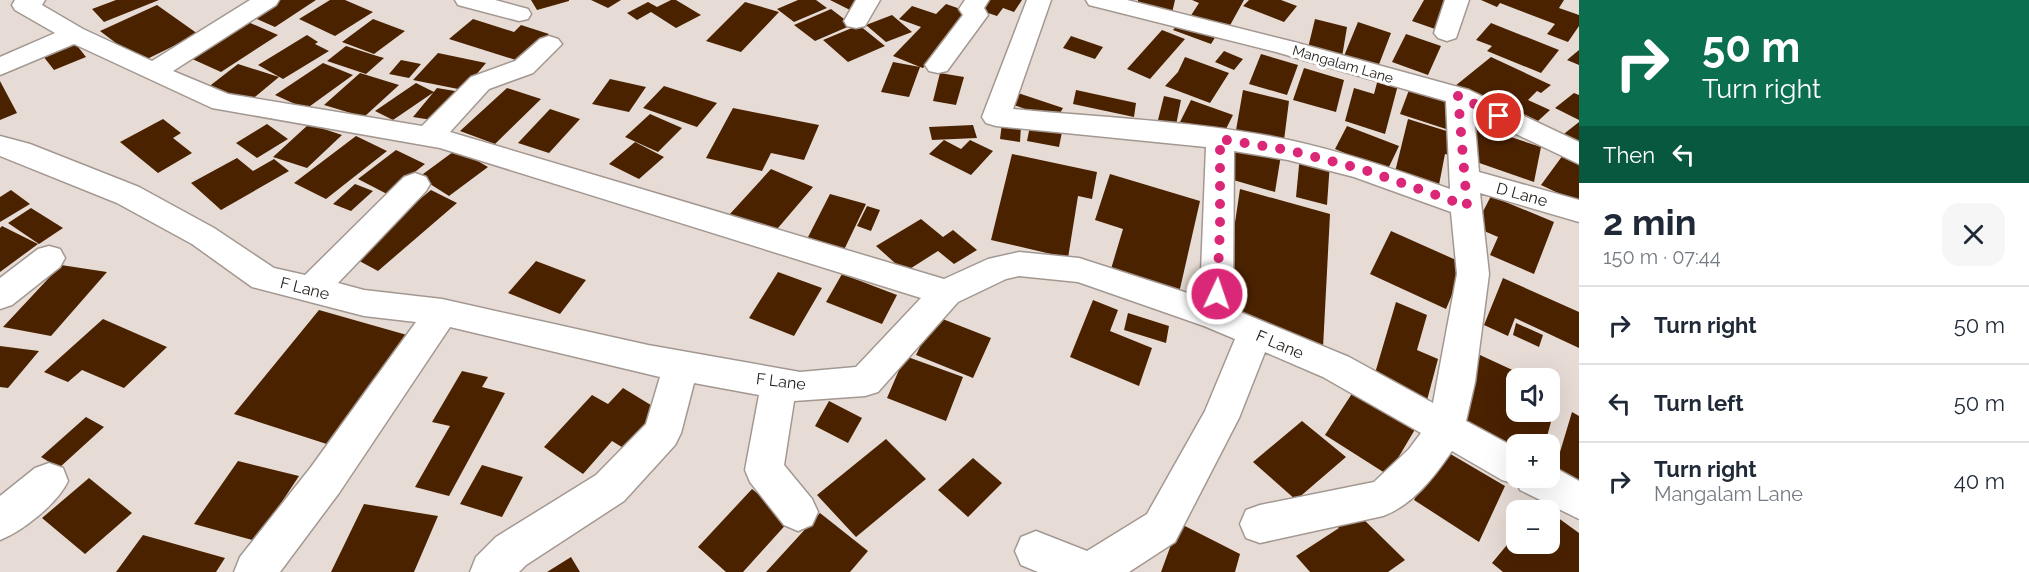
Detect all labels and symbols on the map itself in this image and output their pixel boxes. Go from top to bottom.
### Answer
street label: Mangalam Lane [1291,42,1395,86]
pin [1473,90,1524,141]
street label: D Lane [1494,179,1550,210]
position arrow [1185,262,1249,326]
street label: F Lane [278,273,331,304]
street label: F Lane [1253,326,1306,363]
street label: F Lane [755,369,807,394]

